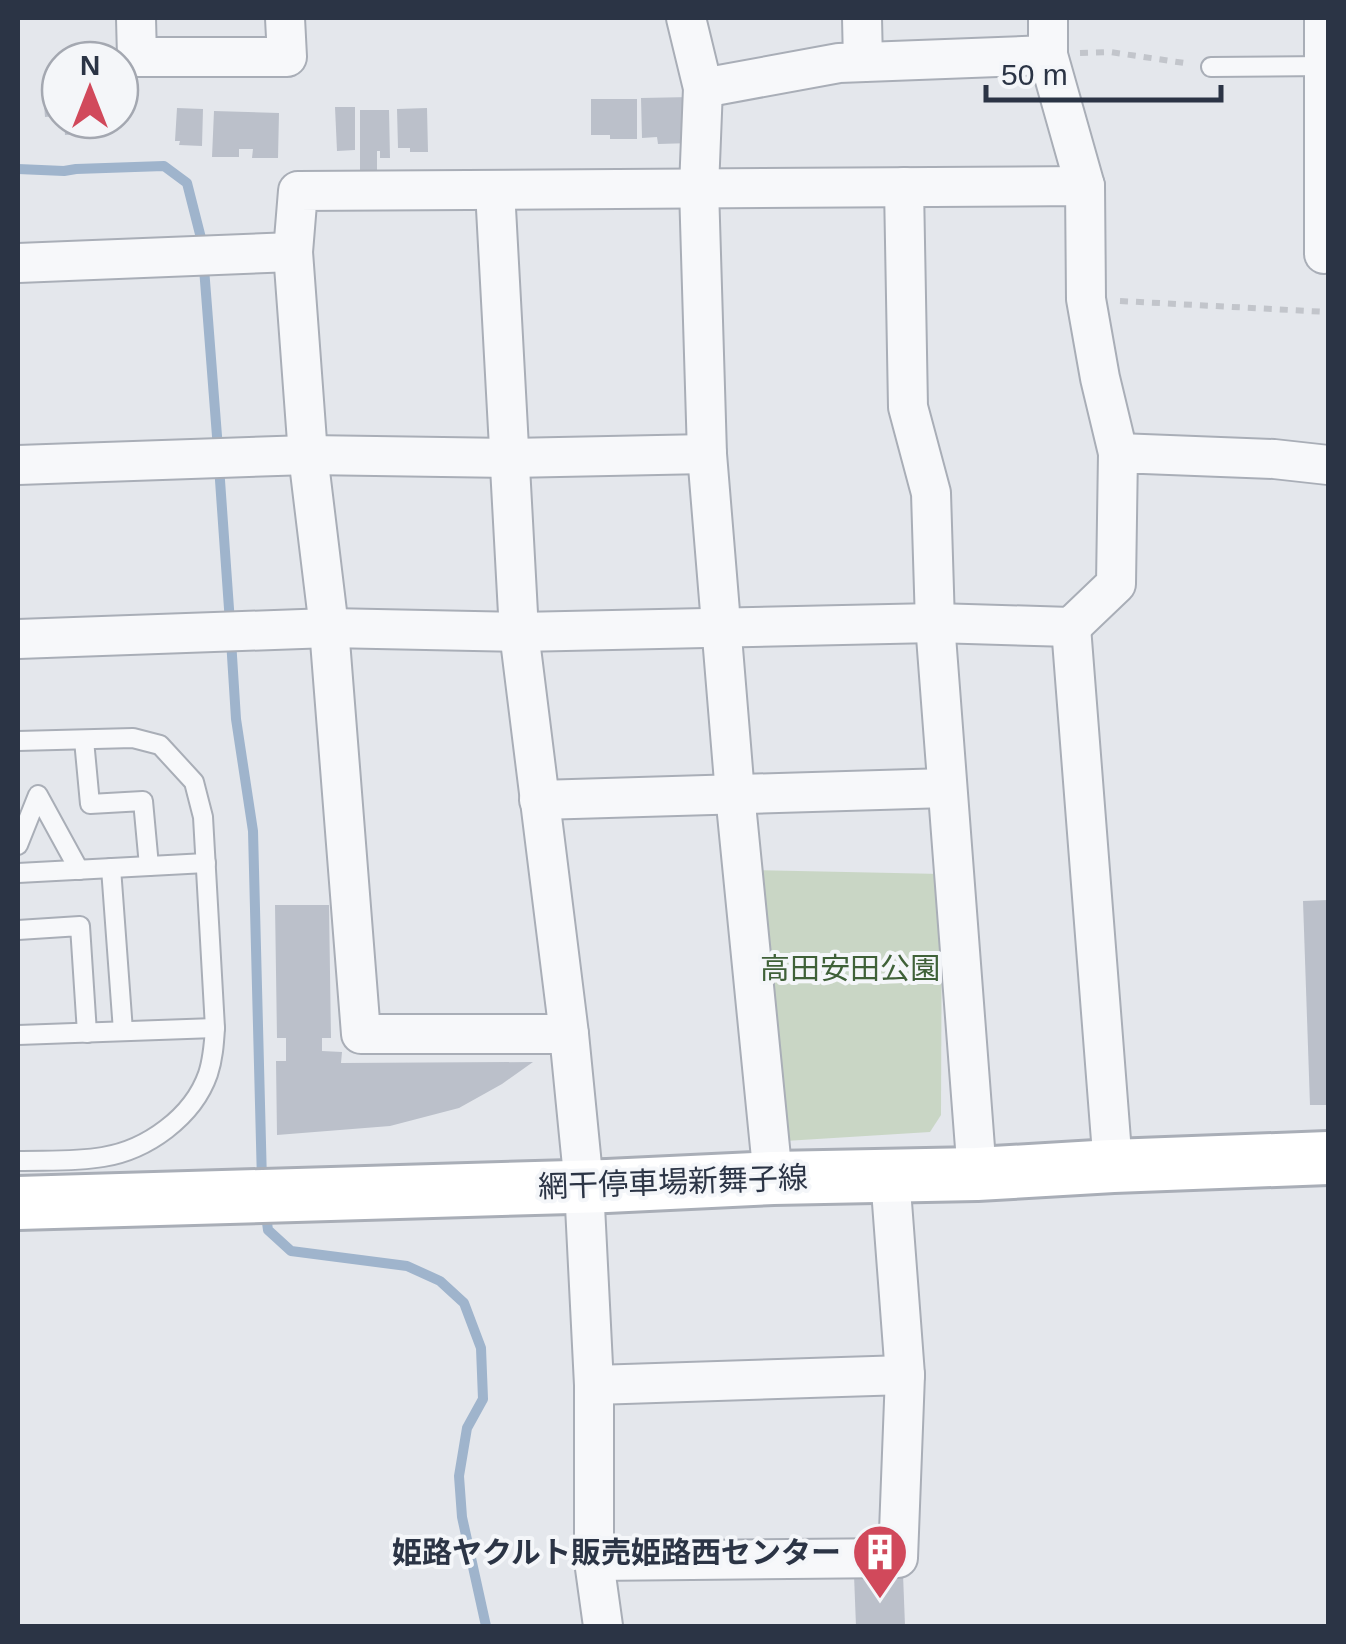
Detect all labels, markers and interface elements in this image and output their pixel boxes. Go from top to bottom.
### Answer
north arrow [40,40,140,140]
scale bar [986,40,1221,102]
text: N [80,50,100,81]
text: 50 m [1001,58,1068,91]
park label: 高田安田公園 [760,952,940,985]
street label: 網干停車場新舞子線 [538,1161,808,1203]
building icon: 姫路ヤクルト販売姫路西センター [850,1522,910,1601]
place label: 姫路ヤクルト販売姫路西センター [392,1536,841,1569]

